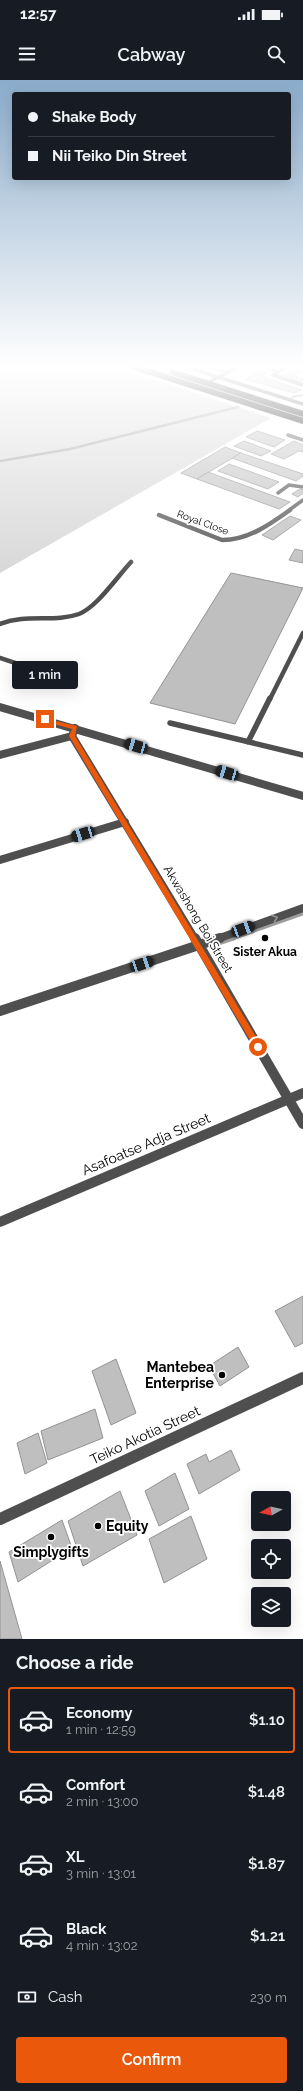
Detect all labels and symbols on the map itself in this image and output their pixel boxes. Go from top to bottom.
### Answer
street label: Royal Close [176,508,230,537]
callout: 1 min [12,661,78,689]
route end [36,710,54,728]
car [123,737,149,755]
car [214,764,240,782]
car [70,825,96,843]
street label: Akwashong Boi Street [161,863,235,975]
one-way arrow [271,914,278,922]
car [230,919,256,939]
marker: Sister Akua [260,933,270,943]
place label: Sister Akua [233,945,297,959]
car [129,955,155,973]
route start [249,1038,267,1056]
street label: Asafoatse Adja Street [79,1110,213,1178]
place label: Mantebea Enterprise [145,1359,215,1391]
marker: Mantebea Enterprise [217,1370,227,1380]
street label: Teiko Akotia Street [88,1402,203,1467]
north arrow [251,1491,291,1531]
place label: Equity [106,1518,149,1534]
marker: Equity [93,1521,103,1531]
marker: Simplygifts [46,1532,56,1542]
place label: Simplygifts [13,1544,89,1560]

